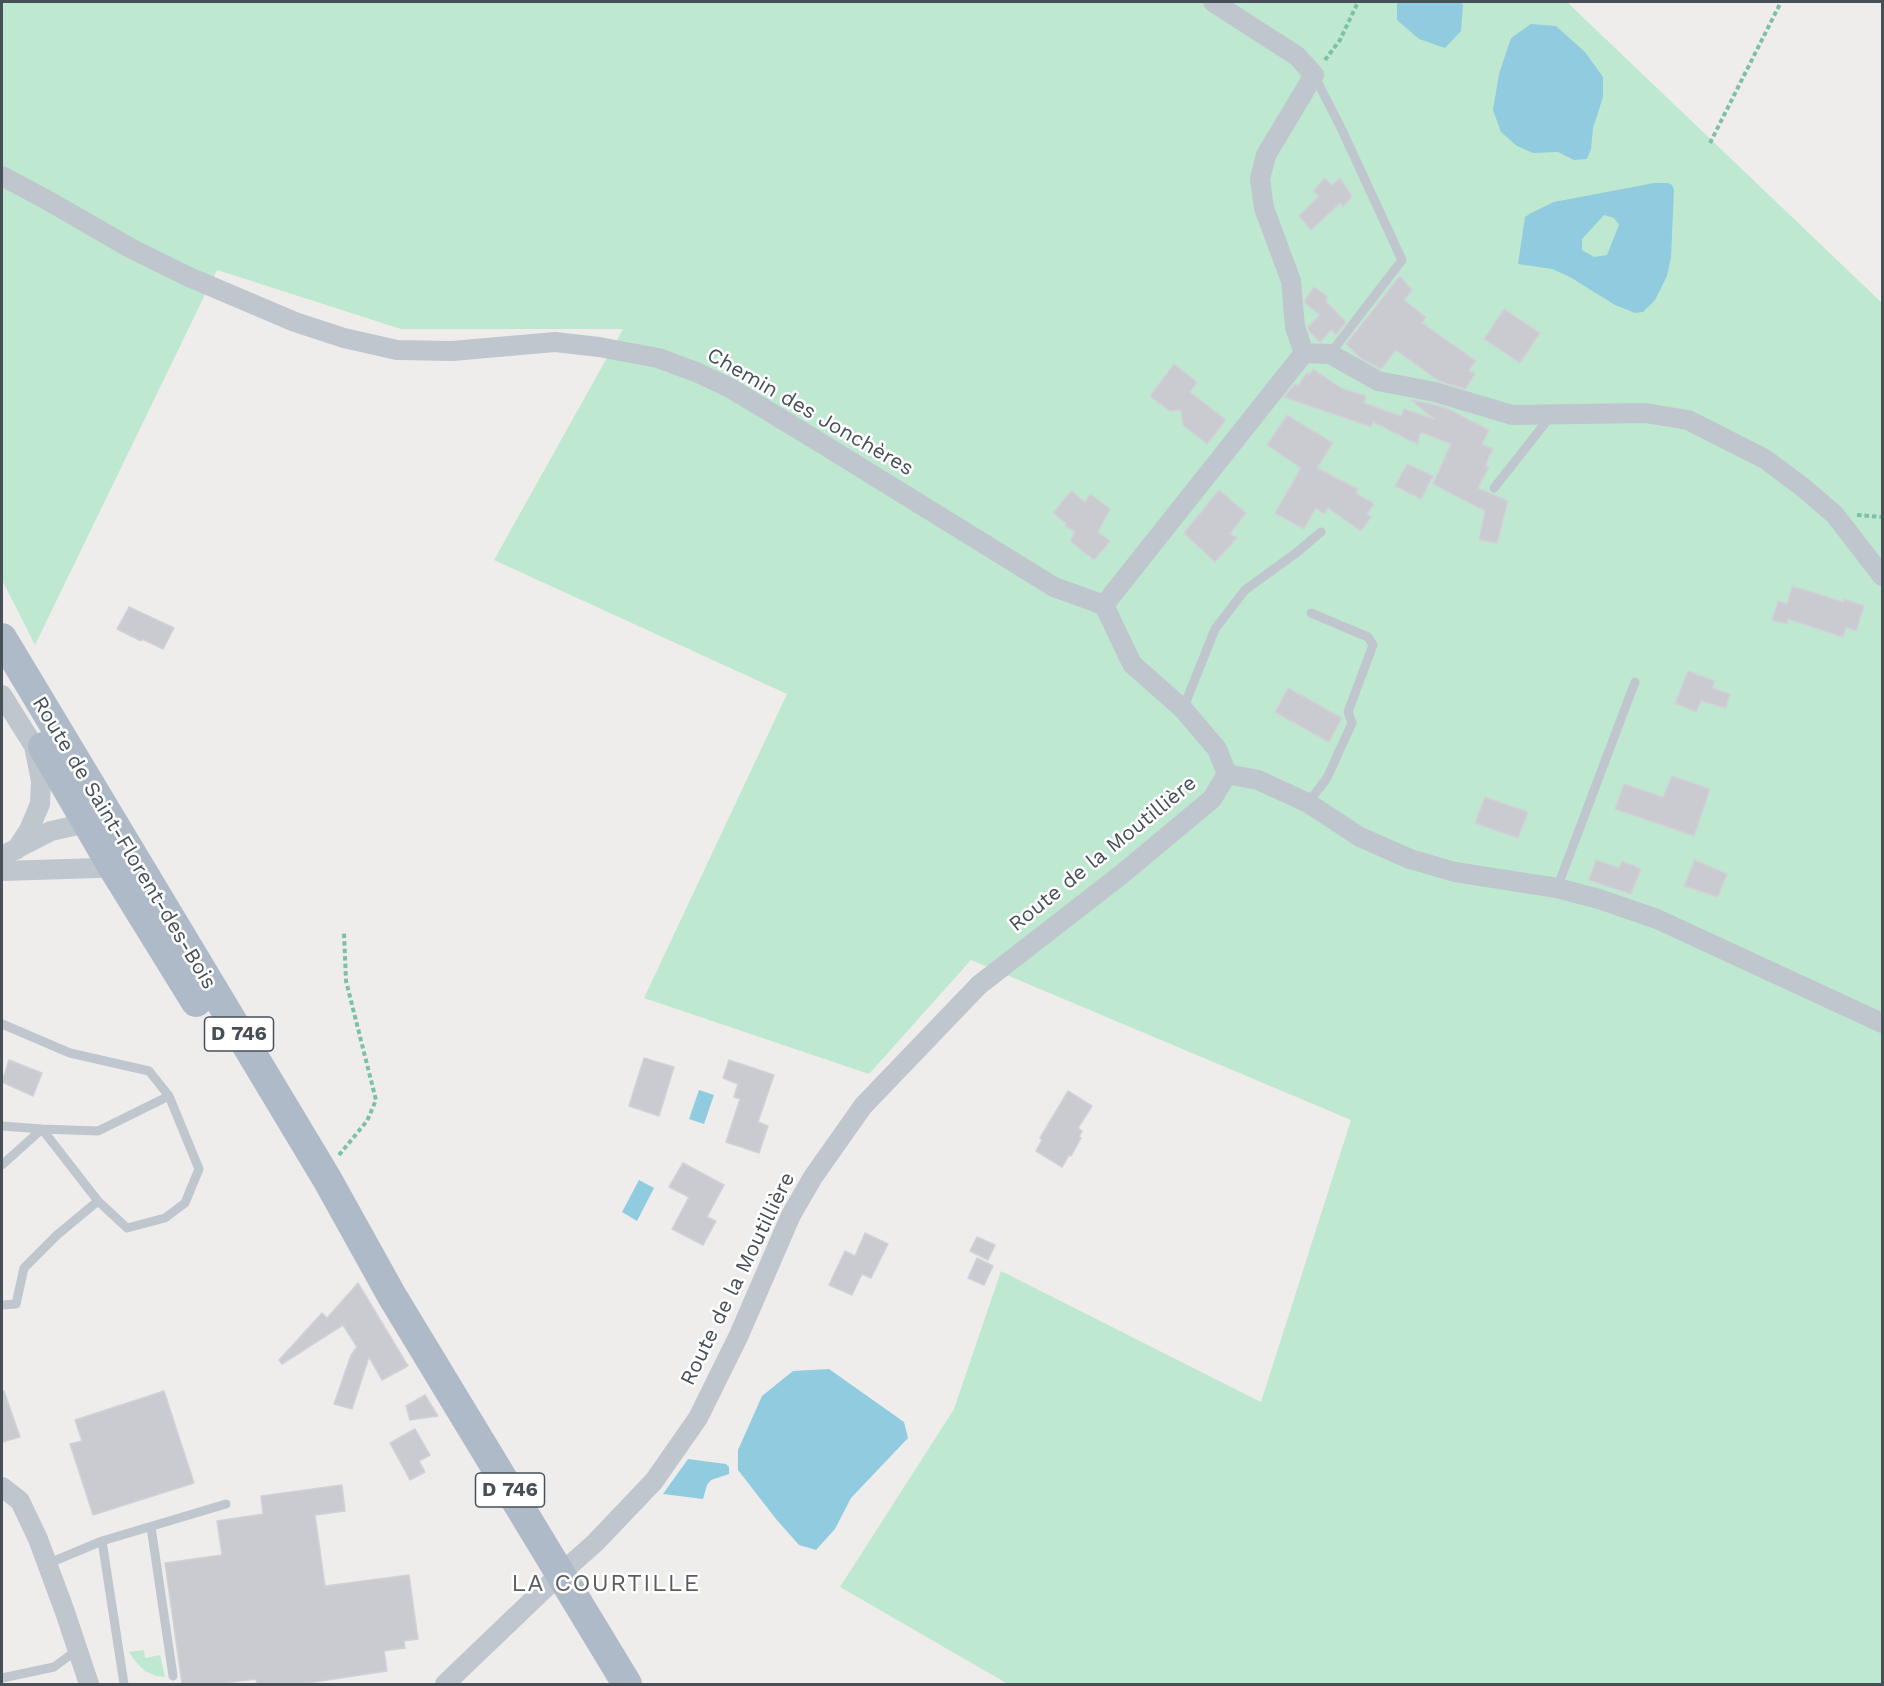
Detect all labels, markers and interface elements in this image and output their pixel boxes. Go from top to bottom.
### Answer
street label: Chemin des Jonchères [702,342,918,482]
street label: Route de Saint-Florent-des-Bois [26,692,222,994]
street label: Route de la Moutillière [1004,771,1202,937]
road number: D 746 [204,1017,274,1051]
street label: Route de la Moutillière [675,1168,801,1390]
road number: D 746 [476,1473,544,1507]
district label: LA COURTILLE [512,1570,700,1598]

